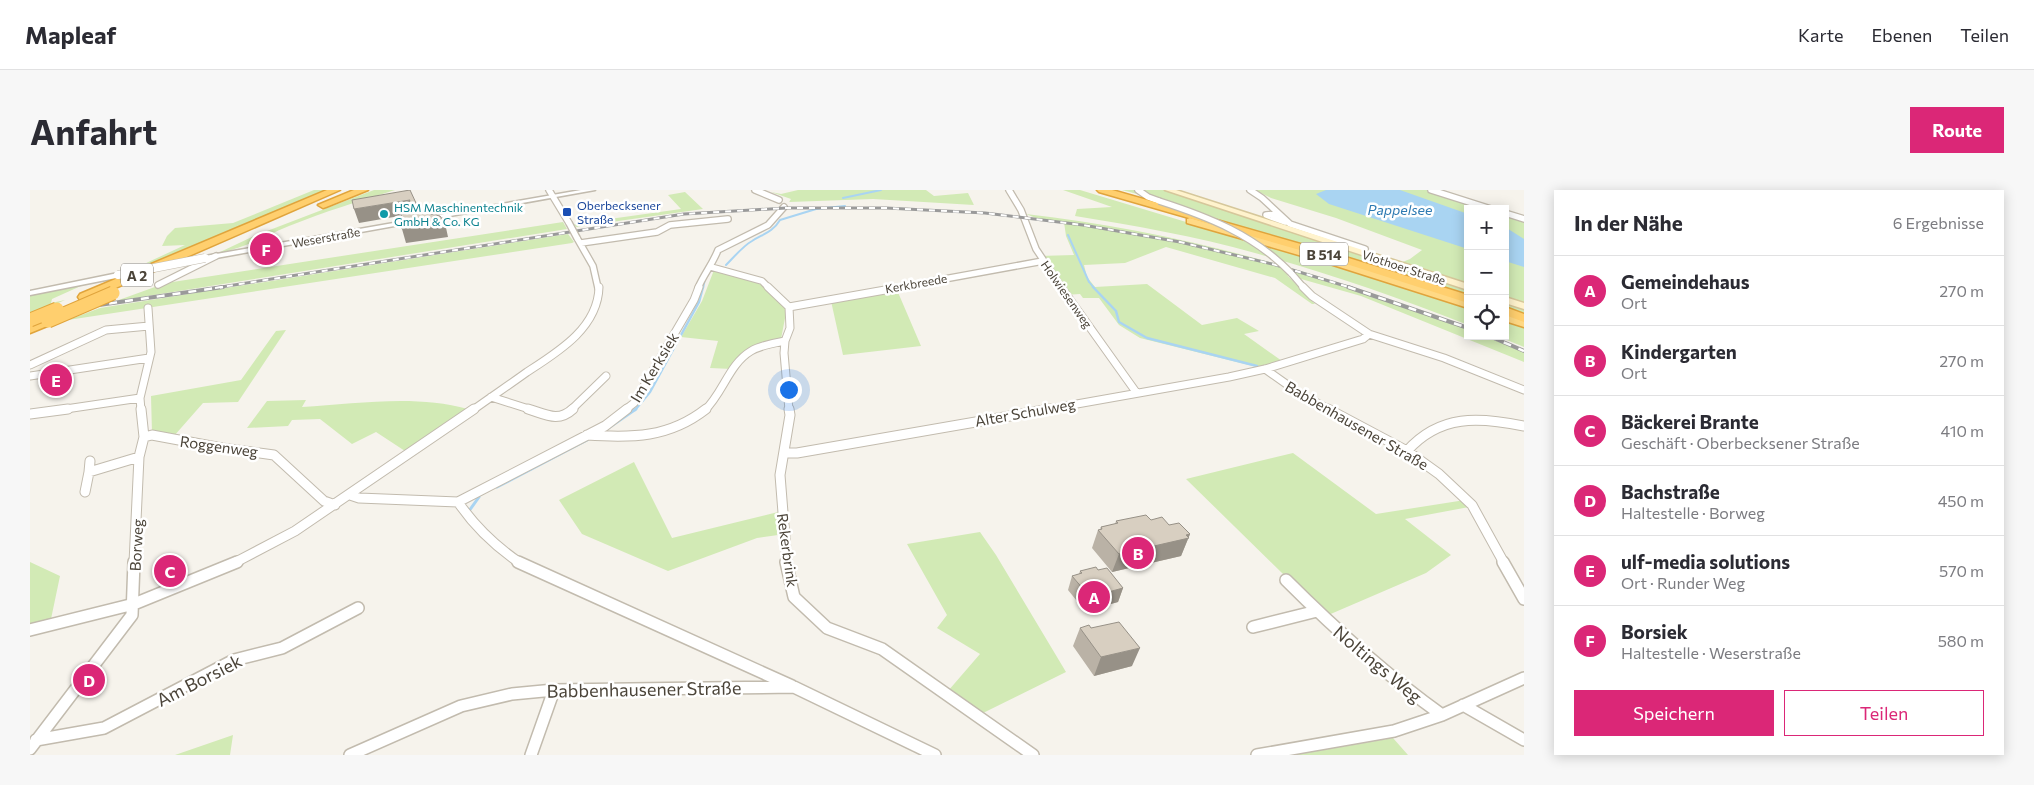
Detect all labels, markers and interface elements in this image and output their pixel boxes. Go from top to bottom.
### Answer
text: Mapleaf [25,20,116,49]
text: Karte [1798,24,1843,46]
text: Ebenen [1871,24,1932,46]
text: Teilen [1960,24,2009,46]
button: Route [1910,107,2004,153]
text: Anfahrt [30,109,157,152]
place label: Oberbecksener Straße [577,198,661,226]
place label: HSM Maschinentechnik GmbH & Co. KG [394,200,524,228]
water label: Pappelsee [1368,201,1433,218]
map controls [1464,205,1509,340]
button: + [1464,205,1509,250]
marker: Oberbecksener Straße [561,206,573,218]
marker: HSM Maschinentechnik GmbH & Co. KG [378,208,390,220]
text: In der Nähe [1574,210,1683,235]
text: 6 Ergebnisse [1893,213,1984,232]
street label: Weserstraße [291,224,361,250]
pin: F [250,230,282,268]
road number: B 514 [1300,242,1348,266]
street label: Vlothoer Straße [1360,247,1448,287]
button: − [1464,250,1509,295]
street label: Holwiesenweg [1039,258,1096,331]
road number: A 2 [121,264,153,286]
text: Gemeindehaus [1621,270,1750,293]
street label: Kerkbreede [884,271,948,295]
text: A [1584,281,1596,300]
text: 270 m [1939,281,1984,300]
text: Ort [1621,293,1647,312]
button: locate [1464,295,1509,340]
street label: Im Kerksiek [626,329,682,405]
text: Kindergarten [1621,340,1737,363]
text: B [1585,351,1595,370]
text: 270 m [1939,351,1984,370]
pin: E [40,361,72,399]
text: Ort [1621,363,1647,382]
your location [776,377,802,403]
street label: Babbenhausener Straße [1282,377,1432,473]
street label: Alter Schulweg [973,394,1077,430]
text: Bäckerei Brante [1621,410,1759,433]
text: C [1585,421,1595,440]
text: 410 m [1941,421,1984,440]
street label: Roggenweg [179,432,259,460]
text: Geschäft · Oberbecksener Straße [1621,433,1860,452]
text: Bachstraße [1621,480,1720,503]
text: D [1584,491,1596,510]
text: 450 m [1938,491,1984,510]
text: Haltestelle · Borweg [1621,503,1765,522]
street label: Rekerbrink [774,512,802,588]
street label: Borweg [126,518,146,572]
pin: B [1122,534,1154,572]
text: ulf-media solutions [1621,550,1790,573]
pin: C [154,552,186,590]
text: E [1585,561,1595,580]
text: 570 m [1939,561,1984,580]
text: Ort · Runder Weg [1621,573,1745,592]
pin: A [1078,578,1110,616]
text: Borsiek [1621,620,1688,643]
street label: Noltings Weg [1329,621,1427,708]
text: F [1585,631,1595,650]
text: 580 m [1938,631,1984,650]
text: Haltestelle · Weserstraße [1621,643,1801,662]
street label: Am Borsiek [153,649,246,711]
pin: D [73,661,105,699]
street label: Babbenhausener Straße [547,676,741,702]
button: Speichern [1574,690,1774,736]
button: Teilen [1784,690,1984,736]

